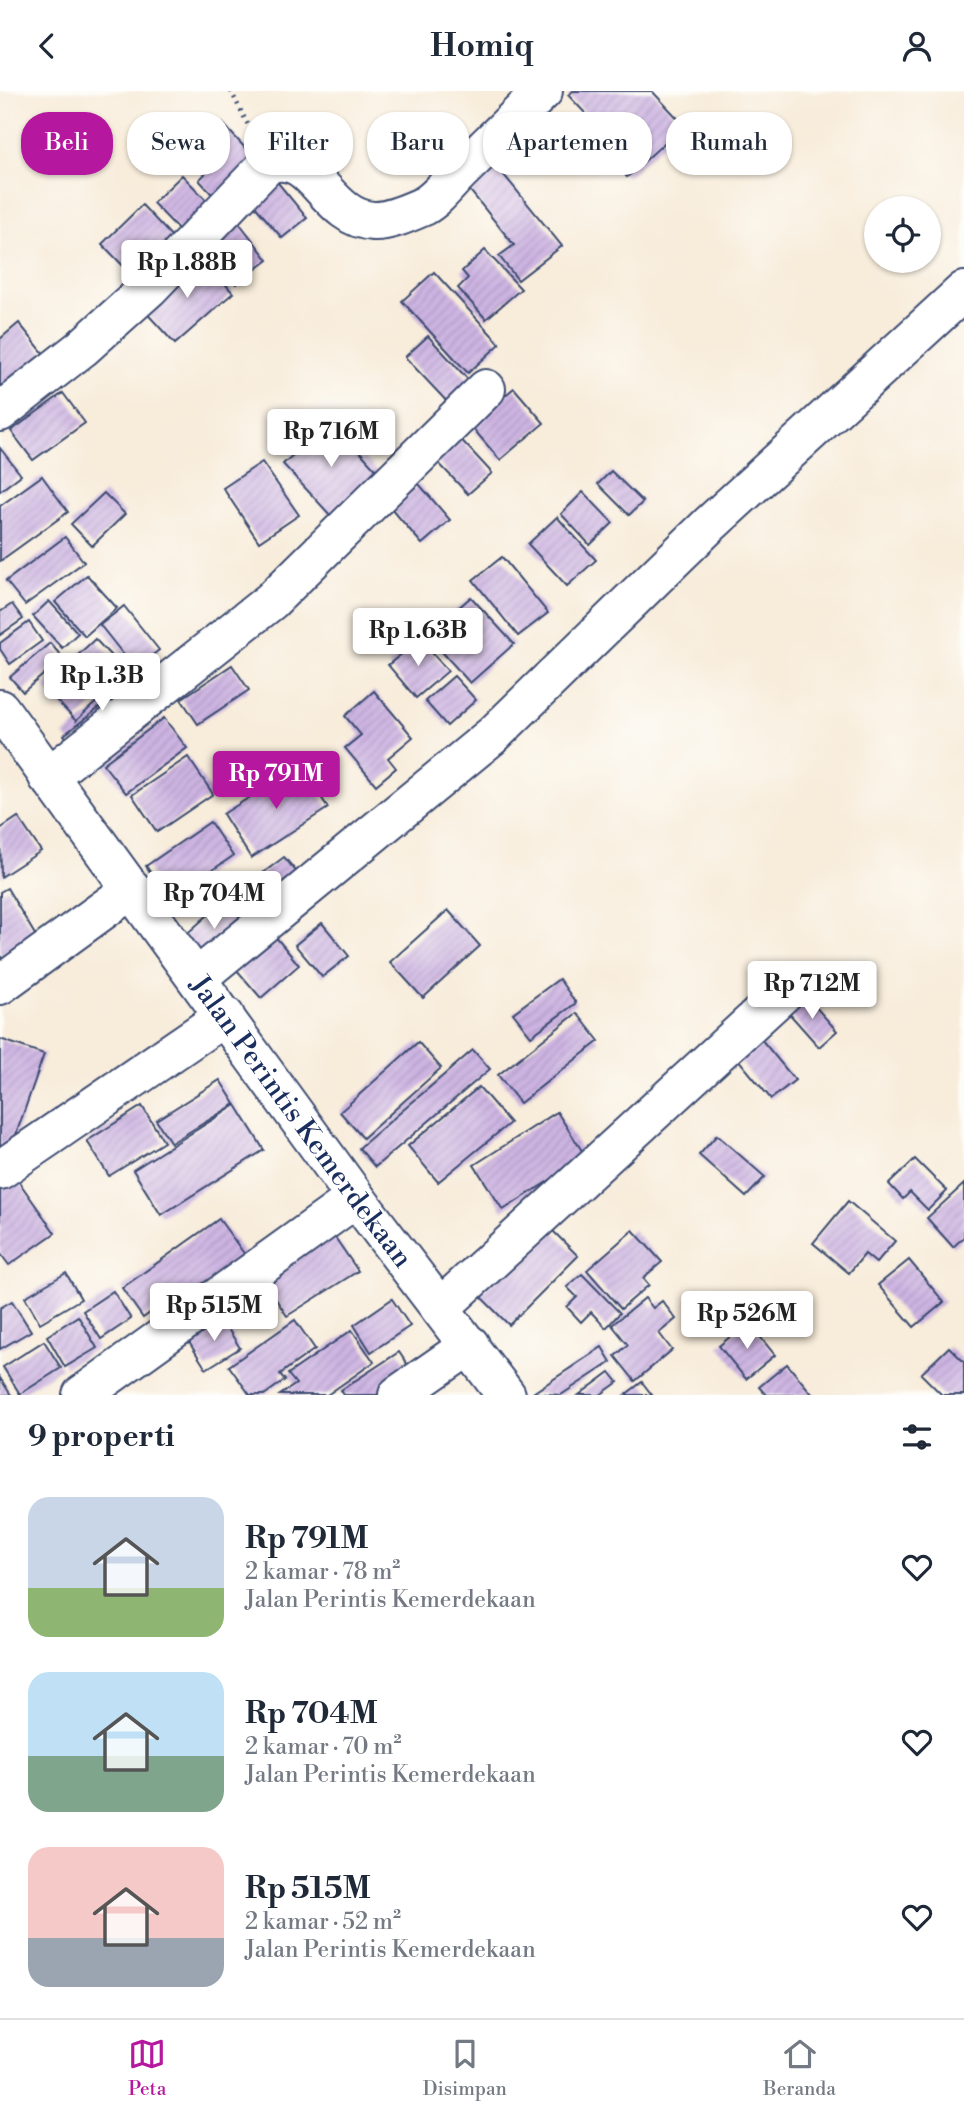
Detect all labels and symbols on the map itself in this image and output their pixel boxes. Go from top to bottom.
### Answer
pin: Rp 1.88B [115,241,259,300]
pin: Rp 716M [266,409,396,469]
pin: Rp 1.63B [346,609,490,668]
pin: Rp 1.3B [37,653,167,713]
pin: Rp 791M [211,751,341,811]
pin: Rp 704M [149,871,279,931]
pin: Rp 712M [747,961,877,1021]
street label: Jalan Perintis Kemerdekaan [182,968,420,1275]
pin: Rp 515M [149,1283,279,1343]
pin: Rp 526M [682,1291,812,1351]

